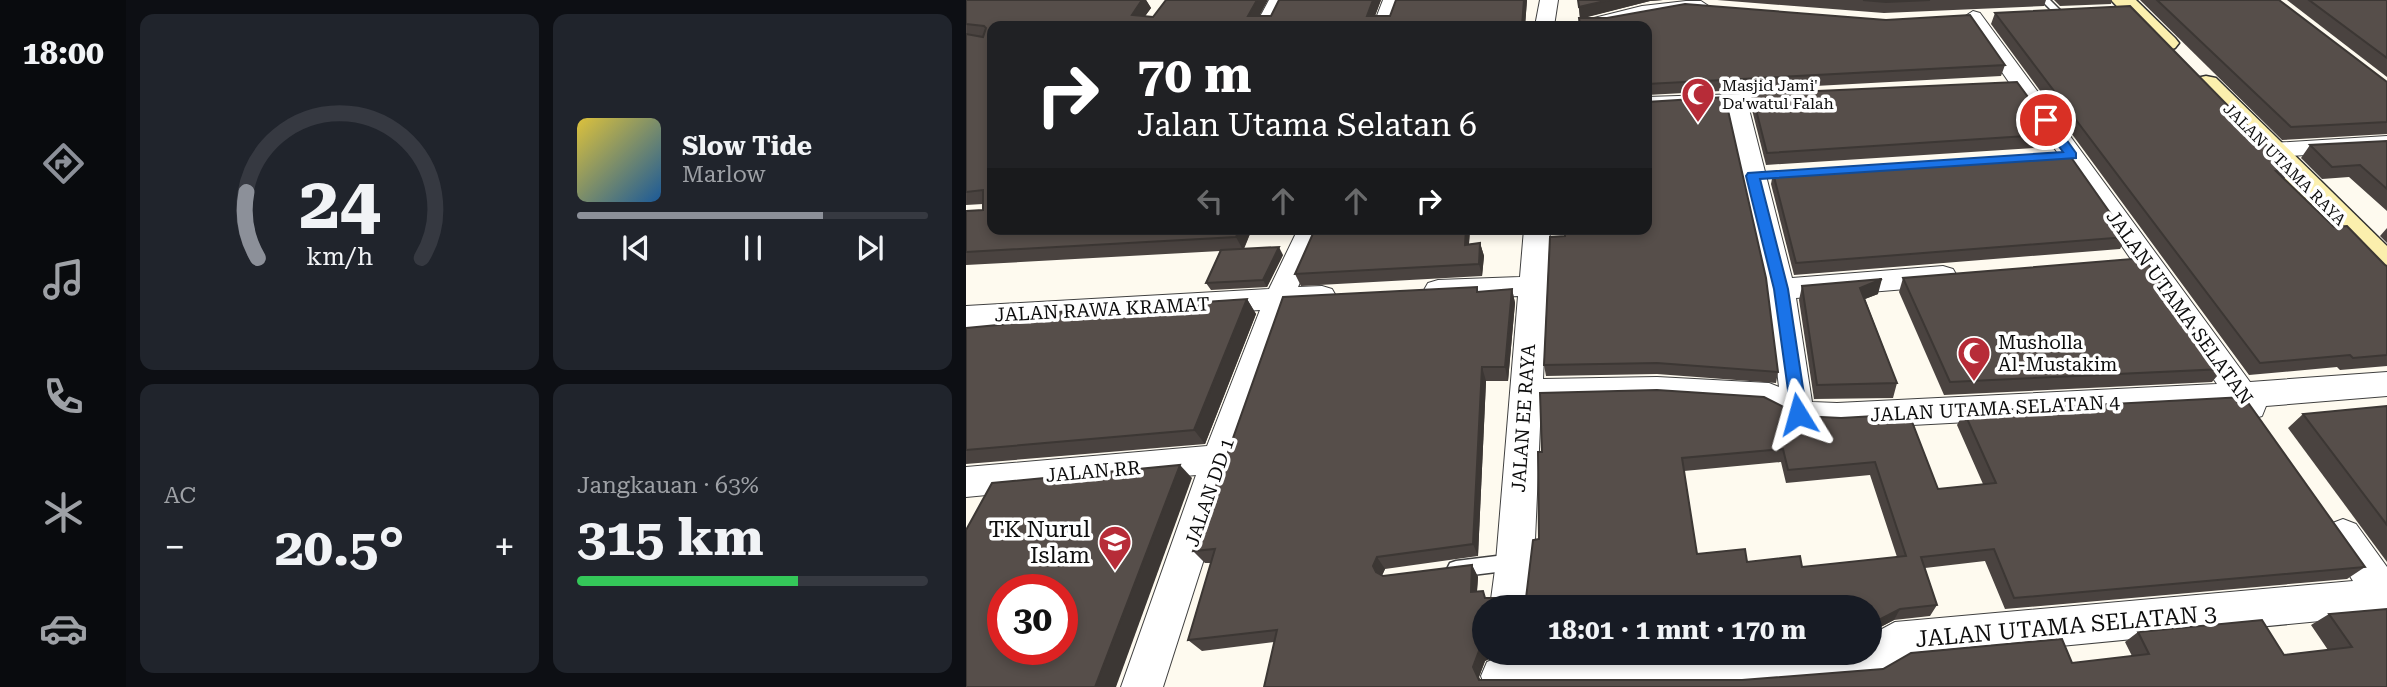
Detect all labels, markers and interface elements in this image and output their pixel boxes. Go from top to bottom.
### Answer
text: 18:00 [22,34,104,72]
text: 70 m [1137,47,1252,104]
icon: right [1022,49,1113,140]
mosque icon: Masjid Jami' Da'watul Falah [1679,75,1717,124]
place label: Masjid Jami' Da'watul Falah [1722,76,1834,113]
pin [2016,90,2076,150]
street label: JALAN UTAMA RAYA [2219,99,2350,230]
icon: arrive [2027,101,2065,139]
text: Jalan Utama Selatan 6 [1137,106,1477,144]
text: Slow Tide [682,131,812,161]
icon: directions [39,139,88,188]
text: Marlow [682,161,765,188]
text: 24 [299,162,380,247]
icon: left [1191,182,1229,220]
icon: ahead [1264,182,1302,220]
icon: ahead [1337,182,1375,220]
icon: right [1410,182,1448,220]
street label: JALAN UTAMA SELATAN [2101,206,2258,409]
icon: previous [617,229,655,267]
icon: pause [734,229,772,267]
icon: next [851,229,889,267]
text: km/h [306,242,373,271]
icon: music [39,255,88,304]
street label: JALAN RAWA KRAMAT [994,292,1210,327]
place label: Musholla Al-Mustakim [1998,331,2117,376]
mosque icon: Musholla Al-Mustakim [1955,334,1993,383]
street label: JALAN EE RAYA [1507,342,1540,493]
icon: phone [39,372,88,421]
position arrow [1761,377,1835,451]
street label: JALAN UTAMA SELATAN 4 [1870,390,2121,427]
street label: JALAN DD 1 [1180,435,1239,550]
street label: JALAN RR [1045,456,1141,487]
text: Jangkauan · 63% [577,472,759,499]
text: AC [164,482,196,509]
icon: climate [39,488,88,537]
text: 315 km [577,507,764,568]
place label: TK Nurul Islam [989,516,1090,569]
text: 20.5° [275,517,404,578]
school or university icon: TK Nurul Islam [1096,523,1134,572]
text: − [164,525,185,569]
text: + [494,525,515,569]
speed limit sign: 30 [987,574,1078,665]
street label: JALAN UTAMA SELATAN 3 [1914,600,2218,653]
icon: car [39,604,88,653]
text: 18:01 · 1 mnt · 170 m [1548,615,1806,645]

